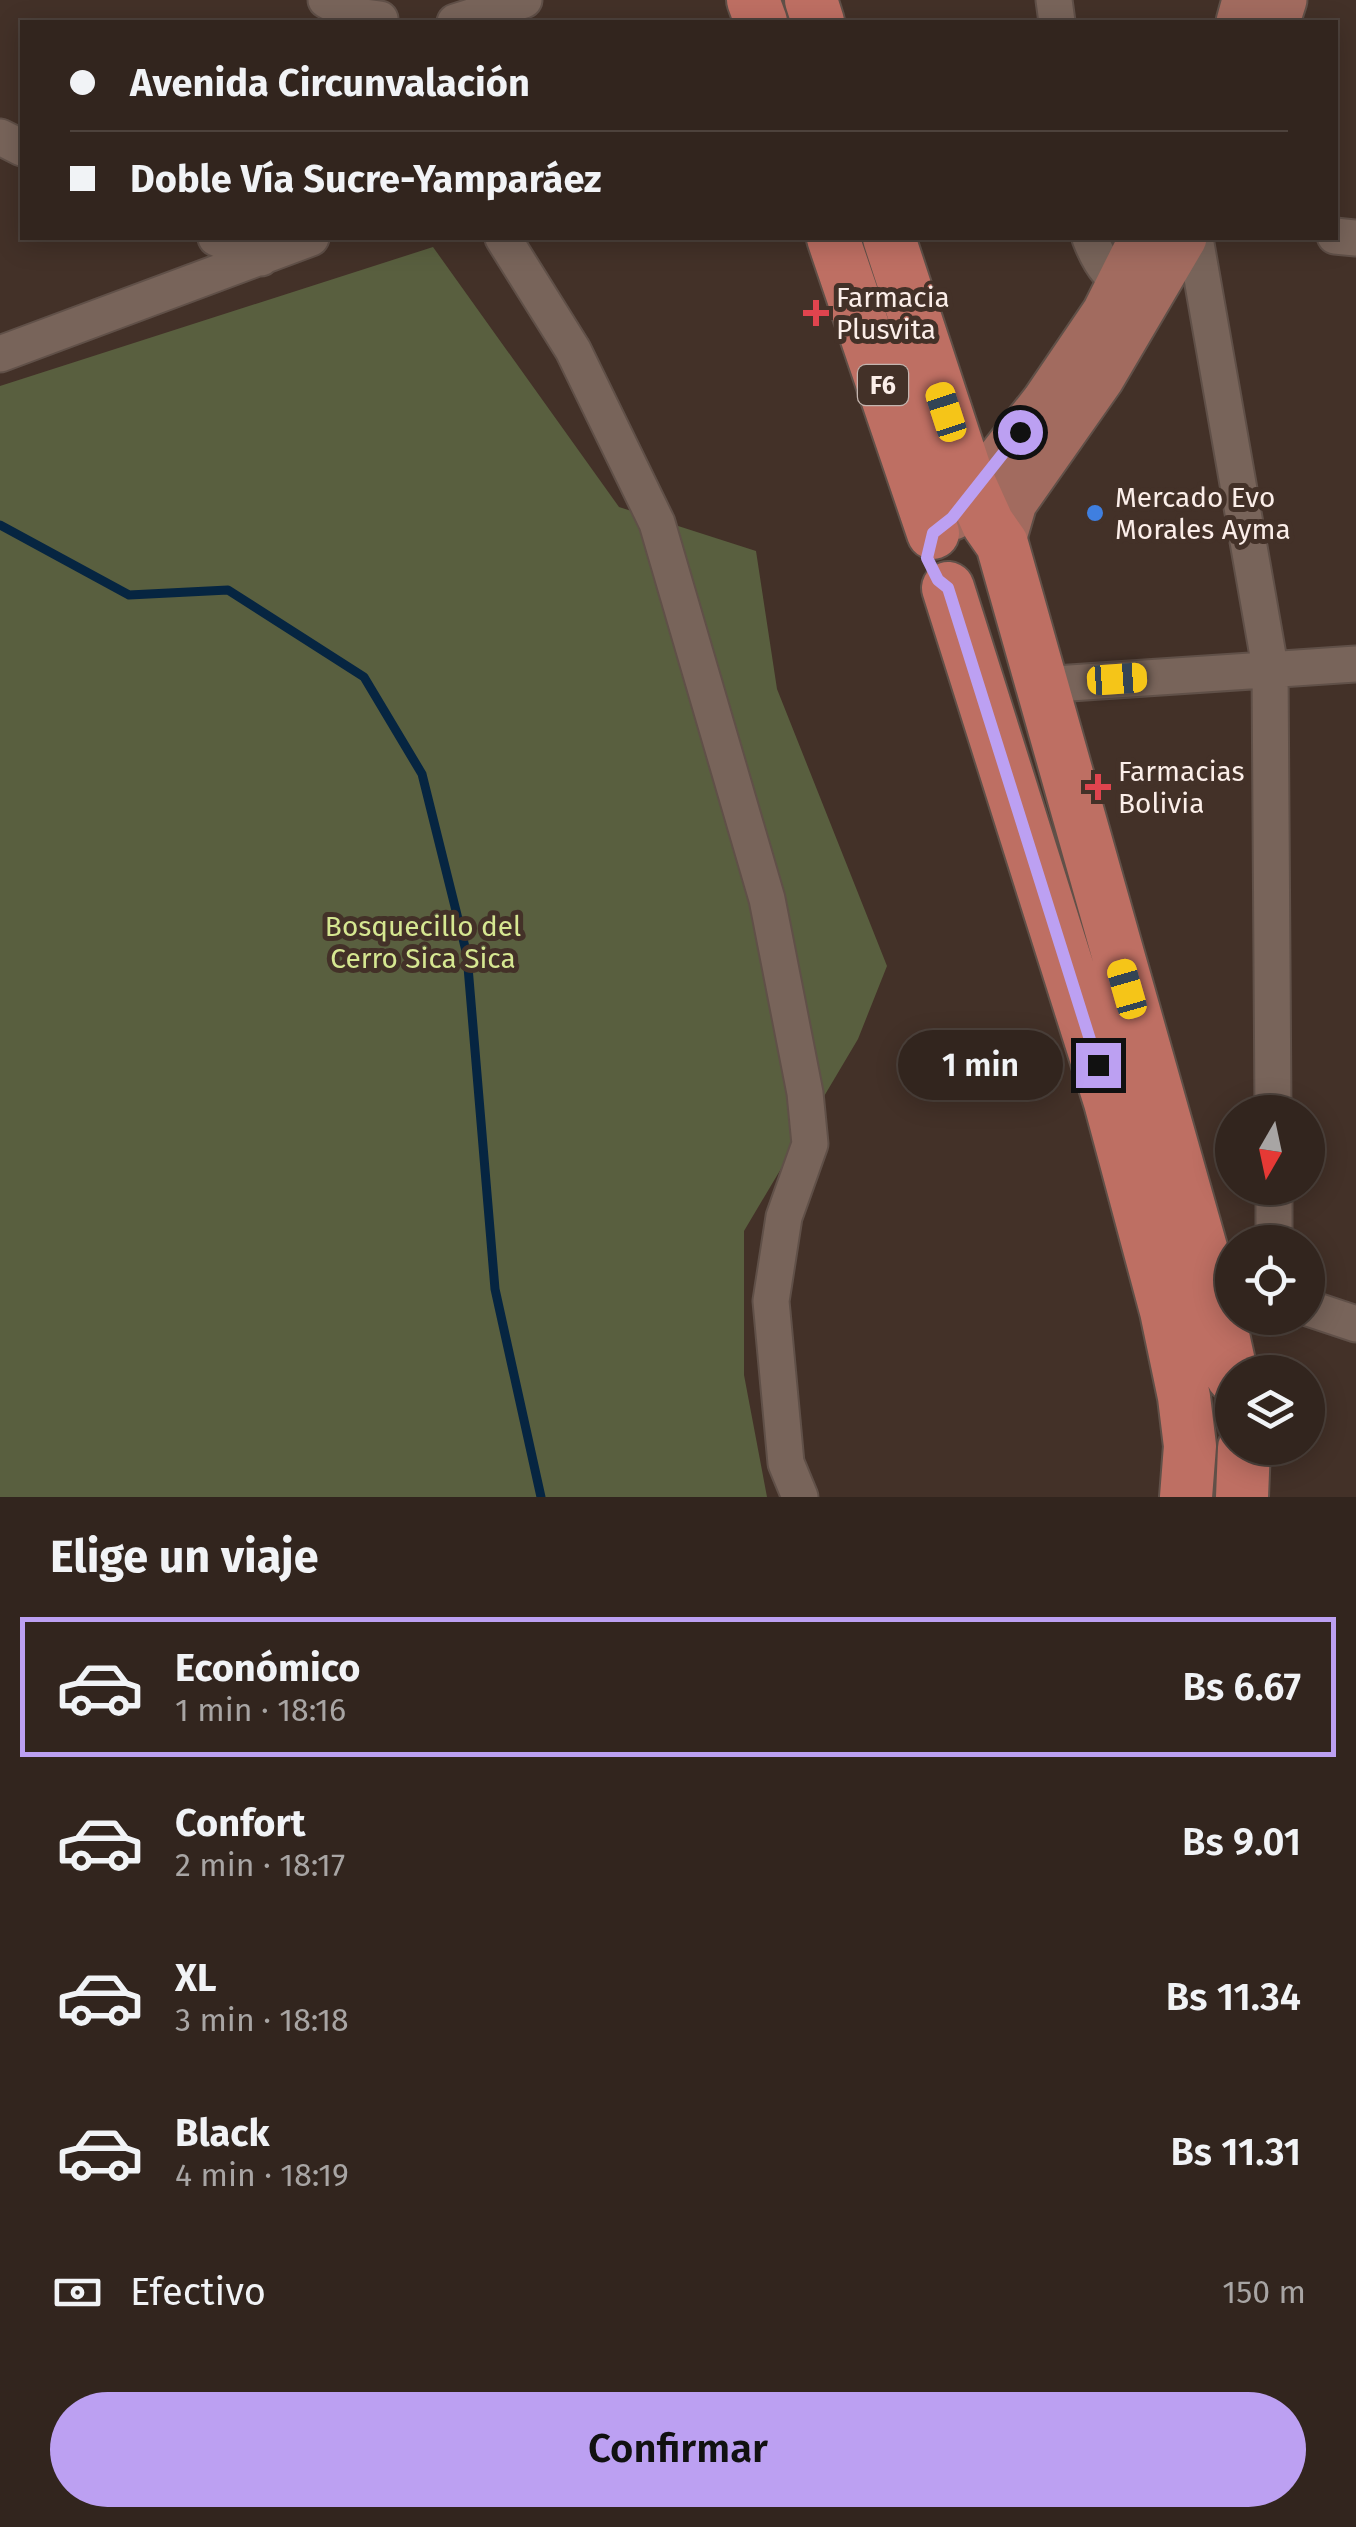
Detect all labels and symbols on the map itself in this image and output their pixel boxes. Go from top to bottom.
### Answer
place label: Farmacia Plusvita [836,281,950,346]
marker: Farmacia Plusvita [805,302,827,324]
road number: F6 [858,365,908,405]
car [922,379,970,445]
route start [998,410,1043,455]
place label: Mercado Evo Morales Ayma [1115,481,1291,546]
marker: Mercado Evo Morales Ayma [1084,502,1106,524]
car [1086,662,1148,696]
place label: Farmacias Bolivia [1118,755,1245,820]
marker: Farmacias Bolivia [1087,776,1109,798]
park label: Bosquecillo del Cerro Sica Sica [325,910,521,975]
car [1104,956,1150,1022]
callout: 1 min [898,1030,1063,1100]
route end [1076,1043,1121,1088]
north arrow [1215,1095,1325,1205]

